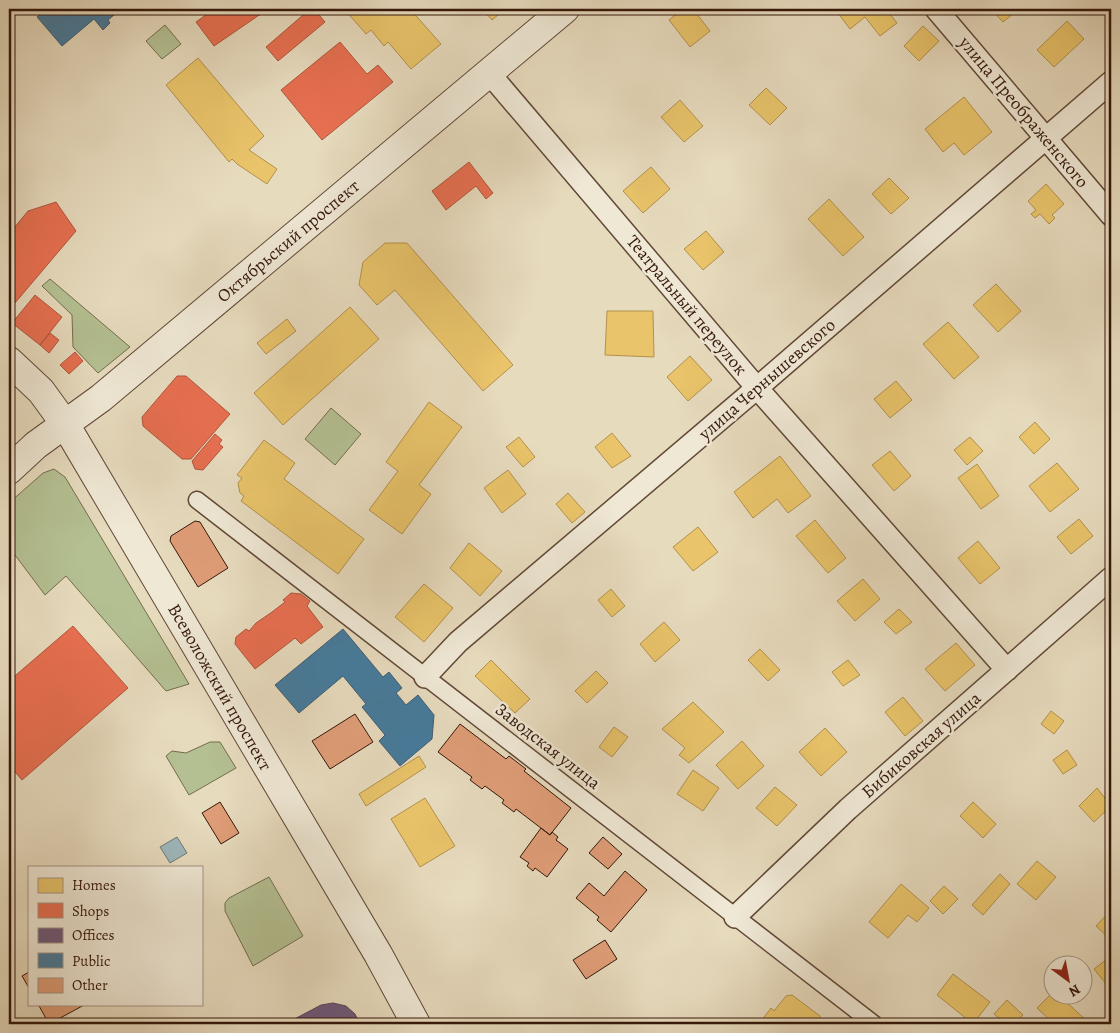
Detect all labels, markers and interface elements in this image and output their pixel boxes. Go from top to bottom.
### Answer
street label: улица Преображенского [953,30,1094,193]
street label: Октябрьский проспект [212,174,364,308]
street label: Театральный переулок [621,230,753,380]
street label: улица Чернышевского [693,313,841,446]
street label: Всеволожский проспект [162,599,278,775]
street label: Бибиковская улица [856,686,986,804]
street label: Заводская улица [490,697,606,795]
legend [28,866,202,1006]
text: Homes [72,875,116,895]
text: Shops [72,901,109,921]
text: Offices [72,925,115,945]
text: Public [72,951,110,971]
north arrow [1042,956,1092,1006]
text: Other [72,975,108,995]
text: N [1065,980,1084,1001]

